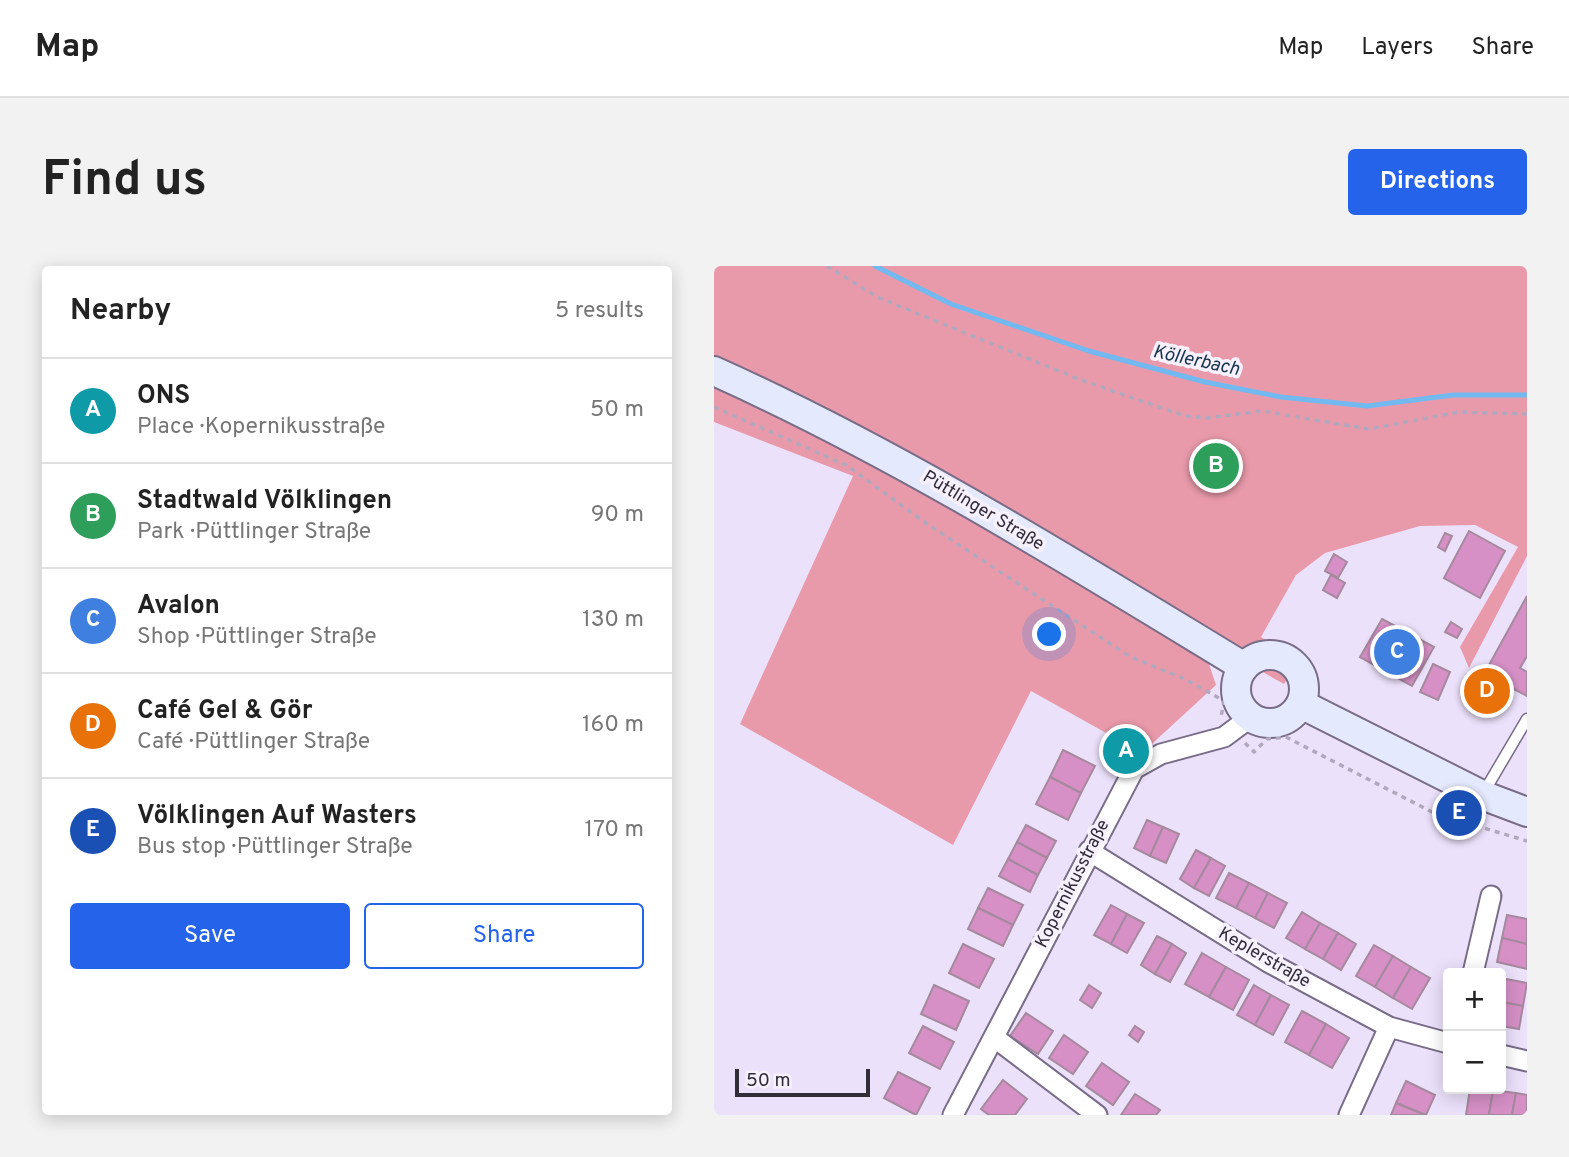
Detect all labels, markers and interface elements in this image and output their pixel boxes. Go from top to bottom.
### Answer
text: Map [35,27,99,69]
text: Map [1278,33,1323,63]
text: Layers [1361,33,1433,63]
text: Share [1471,33,1534,63]
button: Directions [1348,149,1527,215]
text: Find us [42,151,207,213]
text: Nearby [70,293,171,330]
text: 5 results [555,297,644,326]
water label: Köllerbach [1150,340,1242,382]
text: ONS [137,380,190,413]
text: A [85,396,101,425]
text: 50 m [590,396,644,425]
text: Place · Kopernikusstraße [137,413,385,442]
pin: B [1193,440,1239,492]
street label: Püttlinger Straße [918,466,1048,556]
text: Stadtwald Völklingen [137,485,392,518]
text: B [85,501,101,530]
text: 90 m [591,501,644,530]
text: Park · Püttlinger Straße [137,518,371,547]
text: Avalon [137,590,220,623]
text: C [86,606,100,635]
text: 130 m [582,606,644,635]
your location [1032,617,1066,651]
text: Shop · Püttlinger Straße [137,623,377,652]
pin: C [1374,626,1420,678]
pin: D [1464,665,1510,717]
text: Café Gel & Gör [137,695,313,728]
text: D [85,711,101,740]
text: 160 m [582,711,644,740]
pin: A [1103,725,1149,777]
text: Café · Püttlinger Straße [137,728,370,757]
pin: E [1436,787,1482,839]
text: Völklingen Auf Wasters [137,800,417,833]
text: E [86,816,100,845]
text: 170 m [585,816,644,845]
street label: Kopernikusstraße [1031,816,1115,952]
text: Bus stop · Püttlinger Straße [137,833,413,862]
button: Save [70,903,350,969]
button: Share [364,903,644,969]
street label: Keplerstraße [1214,922,1314,994]
map controls [1443,968,1506,1094]
button: + [1443,968,1506,1031]
button: − [1443,1031,1506,1094]
scale bar [735,1066,870,1098]
text: 50 m [746,1069,791,1093]

